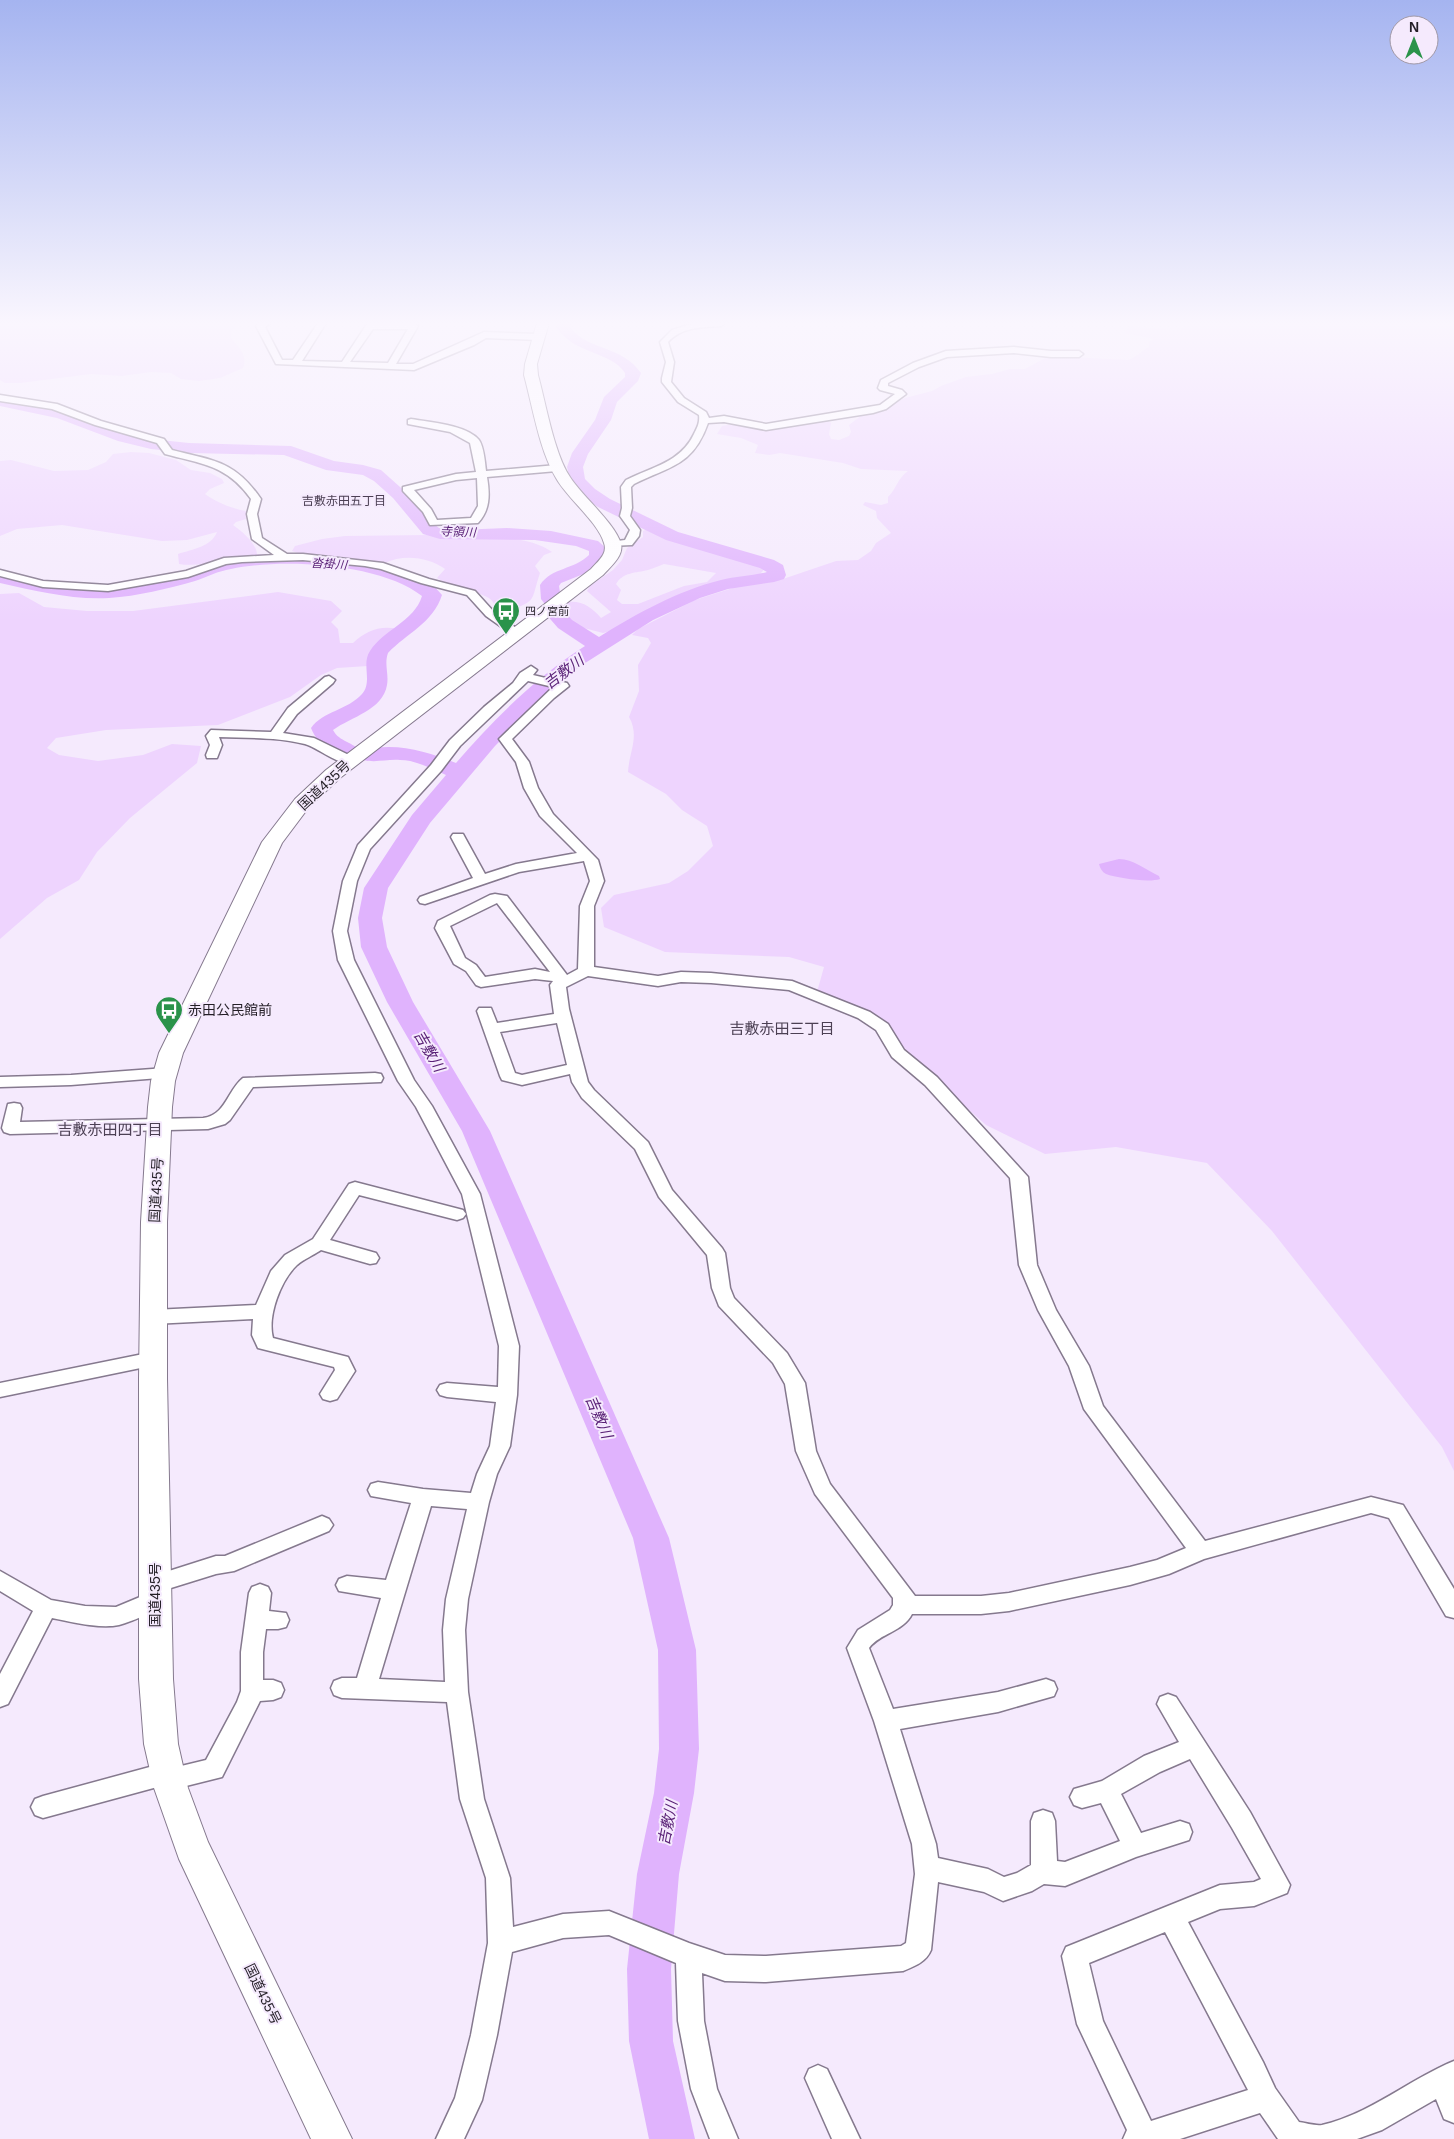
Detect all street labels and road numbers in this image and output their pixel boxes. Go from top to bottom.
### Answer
street label: 国道435号 [295,757,353,813]
street label: 国道435号 [146,1157,166,1223]
street label: 国道435号 [147,1562,163,1628]
street label: 国道435号 [241,1961,285,2027]

